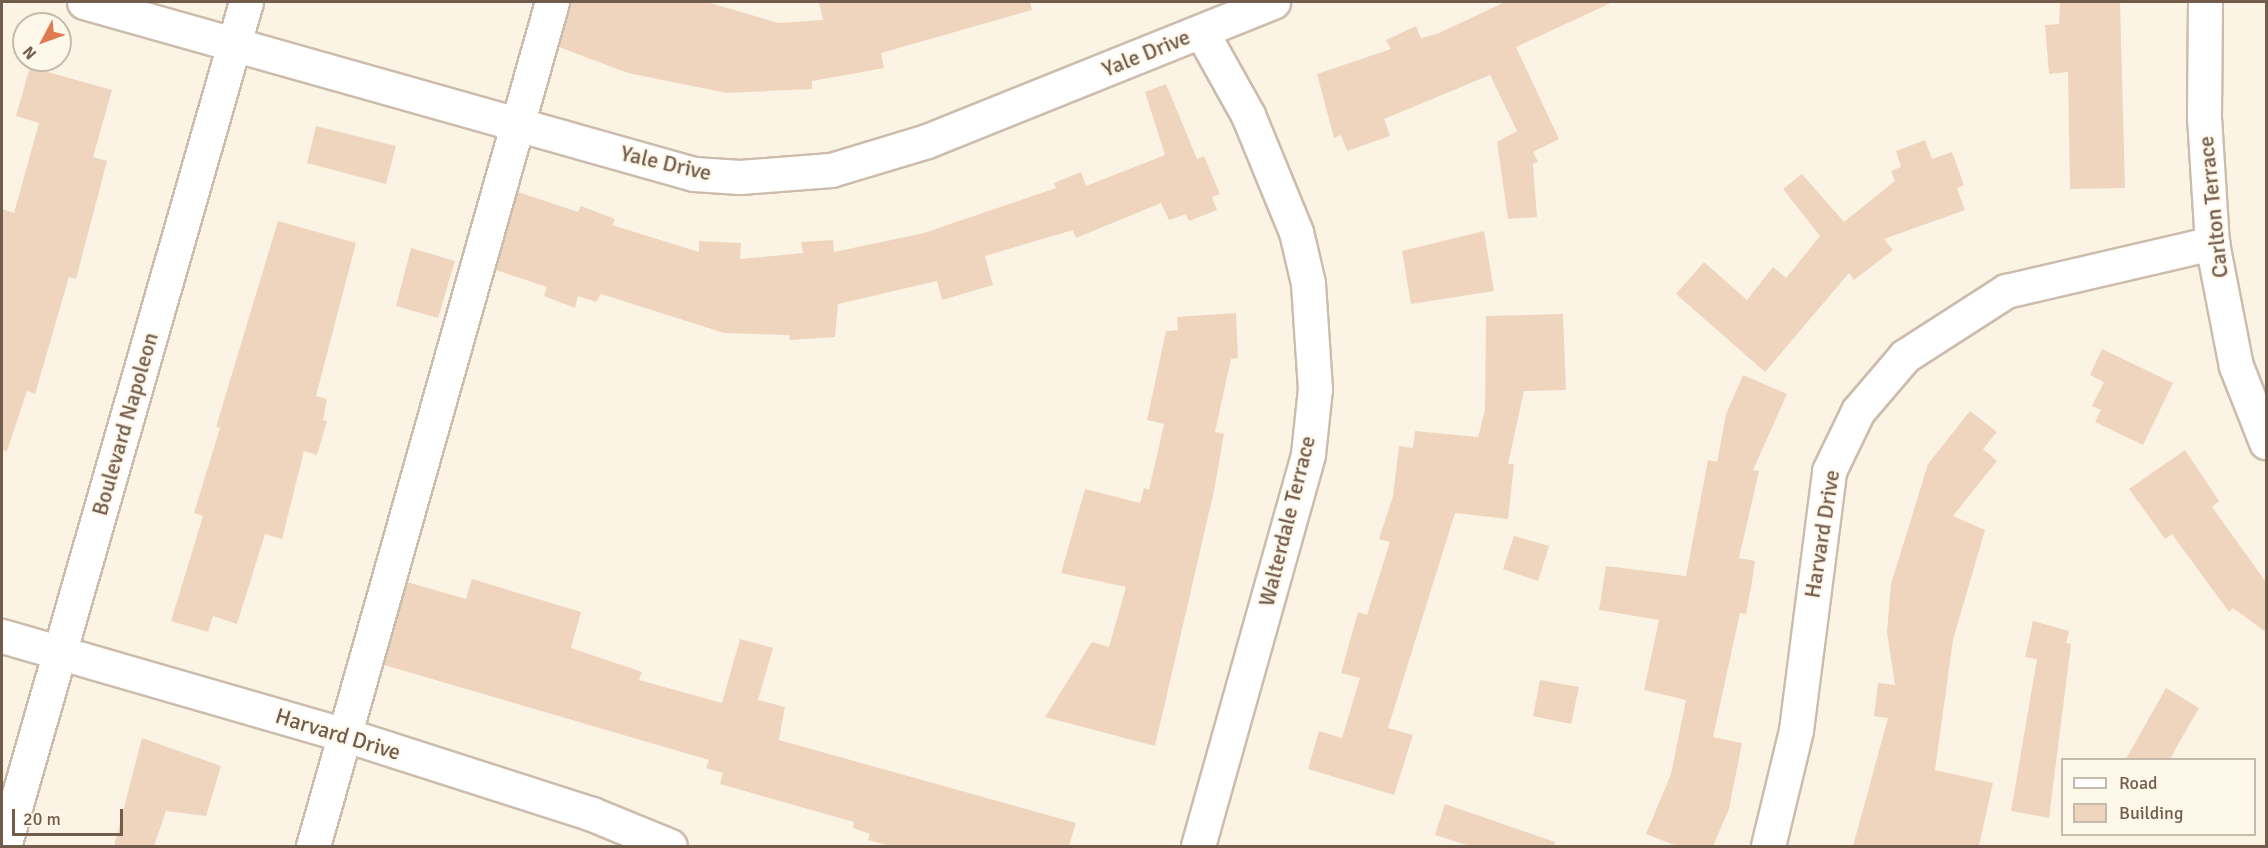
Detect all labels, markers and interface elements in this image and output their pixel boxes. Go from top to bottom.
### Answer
north arrow [12,12,72,72]
street label: Yale Drive [1098,23,1194,83]
text: N [19,42,41,63]
street label: Carlton Terrace [2192,135,2234,279]
street label: Yale Drive [618,140,714,186]
street label: Boulevard Napoleon [86,329,164,519]
street label: Walterdale Terrace [1253,433,1321,609]
street label: Harvard Drive [1799,468,1845,600]
street label: Harvard Drive [272,702,404,766]
legend [2061,758,2256,836]
text: Road [2119,772,2158,794]
scale bar [15,797,126,835]
text: Building [2119,802,2183,824]
text: 20 m [23,808,61,830]

